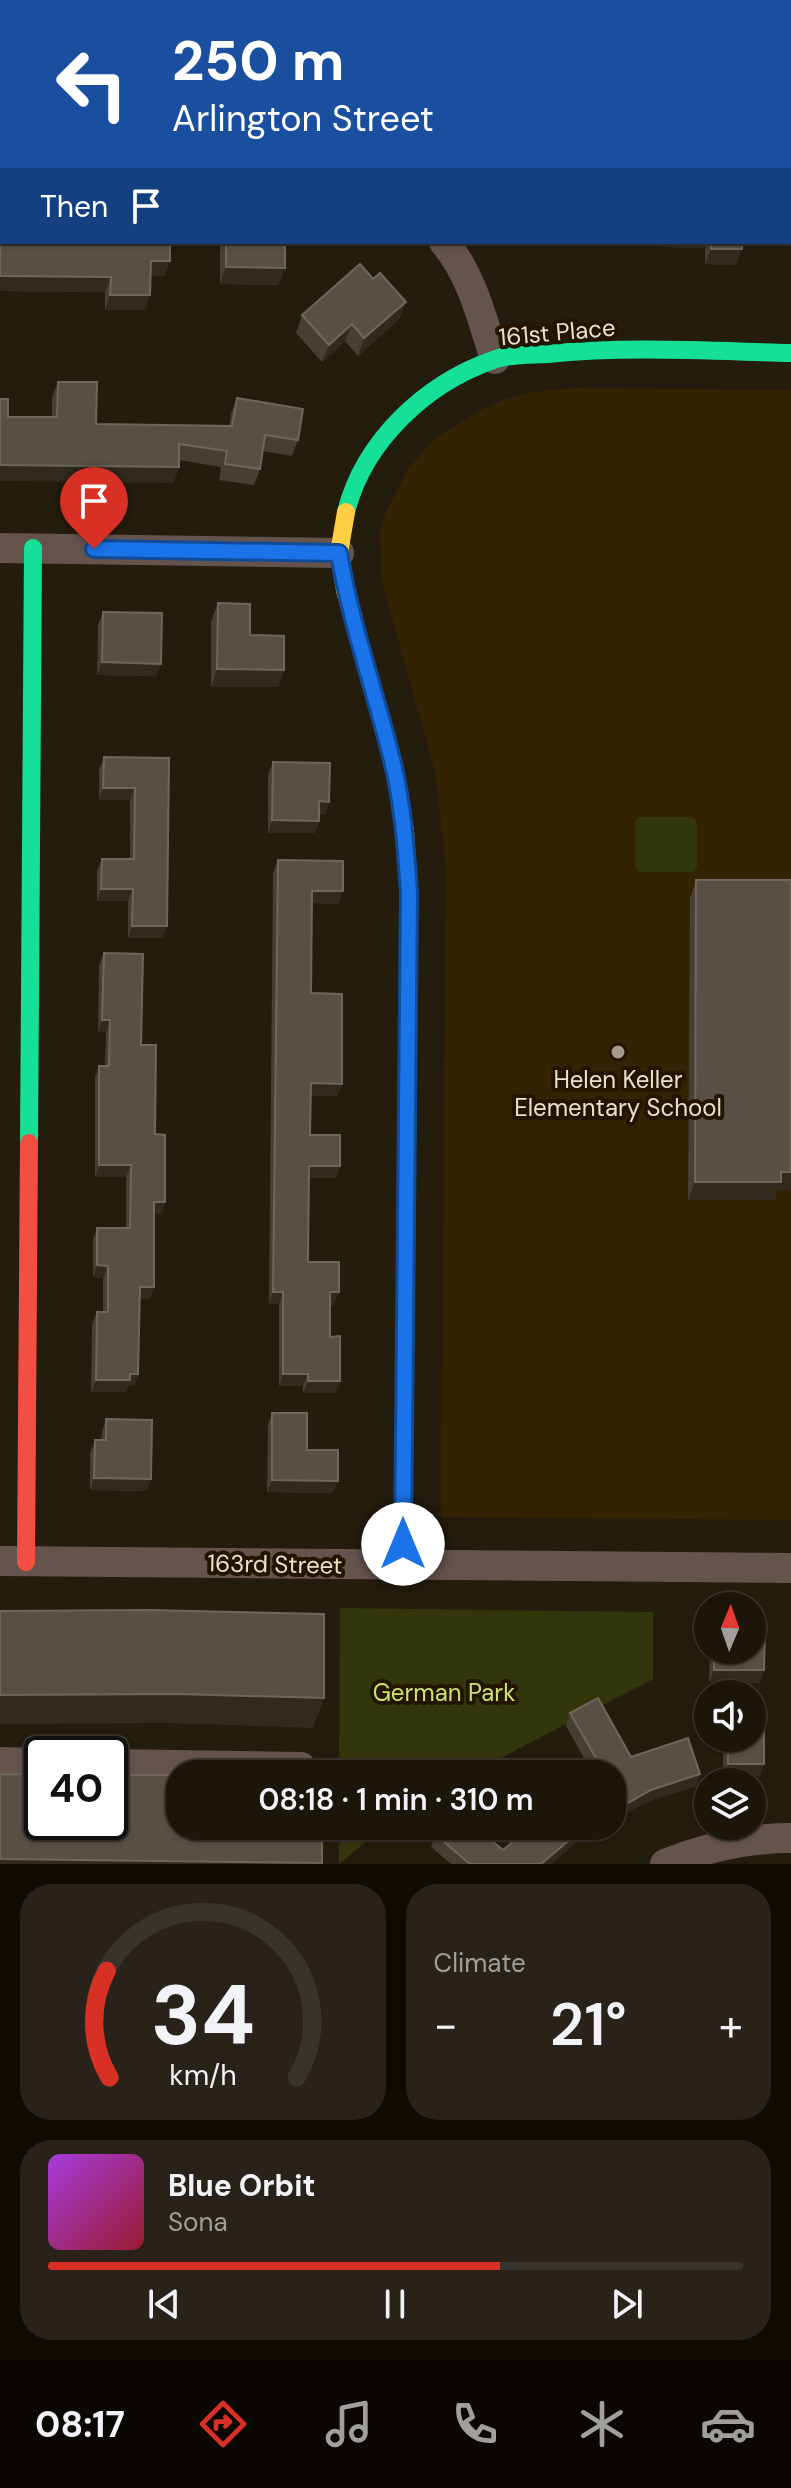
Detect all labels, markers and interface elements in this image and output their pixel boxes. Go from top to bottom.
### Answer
text: 250 m [172,24,344,97]
icon: left [40,32,144,136]
text: Arlington Street [172,95,434,142]
icon: arrive [124,184,168,228]
text: Then [40,187,108,226]
street label: 161st Place [497,311,617,353]
pin [60,467,128,549]
icon: arrive [72,479,116,523]
marker: Helen Keller Elementary School [609,1043,627,1061]
place label: Helen Keller Elementary School [514,1064,722,1123]
position arrow [361,1502,445,1586]
street label: 163rd Street [207,1547,343,1581]
north arrow [694,1592,766,1664]
map controls [694,1592,766,1840]
park label: German Park [373,1677,515,1708]
button: sound [694,1680,766,1752]
speed limit sign: 40 [24,1736,128,1840]
button: layers [694,1768,766,1840]
text: 08:18 · 1 min · 310 m [258,1780,534,1819]
text: Climate [434,1946,526,1980]
text: 34 [151,1961,255,2070]
text: 21° [550,1985,627,2064]
text: − [434,1996,458,2054]
text: + [719,1996,743,2054]
text: km/h [169,2057,237,2094]
text: Blue Orbit [168,2166,315,2205]
text: Sona [168,2205,228,2239]
icon: previous [142,2282,186,2326]
icon: pause [373,2282,417,2326]
icon: next [605,2282,649,2326]
icon: directions [195,2396,251,2452]
icon: music [321,2396,377,2452]
icon: phone [447,2396,503,2452]
icon: climate [574,2396,630,2452]
icon: car [700,2396,756,2452]
text: 08:17 [35,2401,125,2448]

